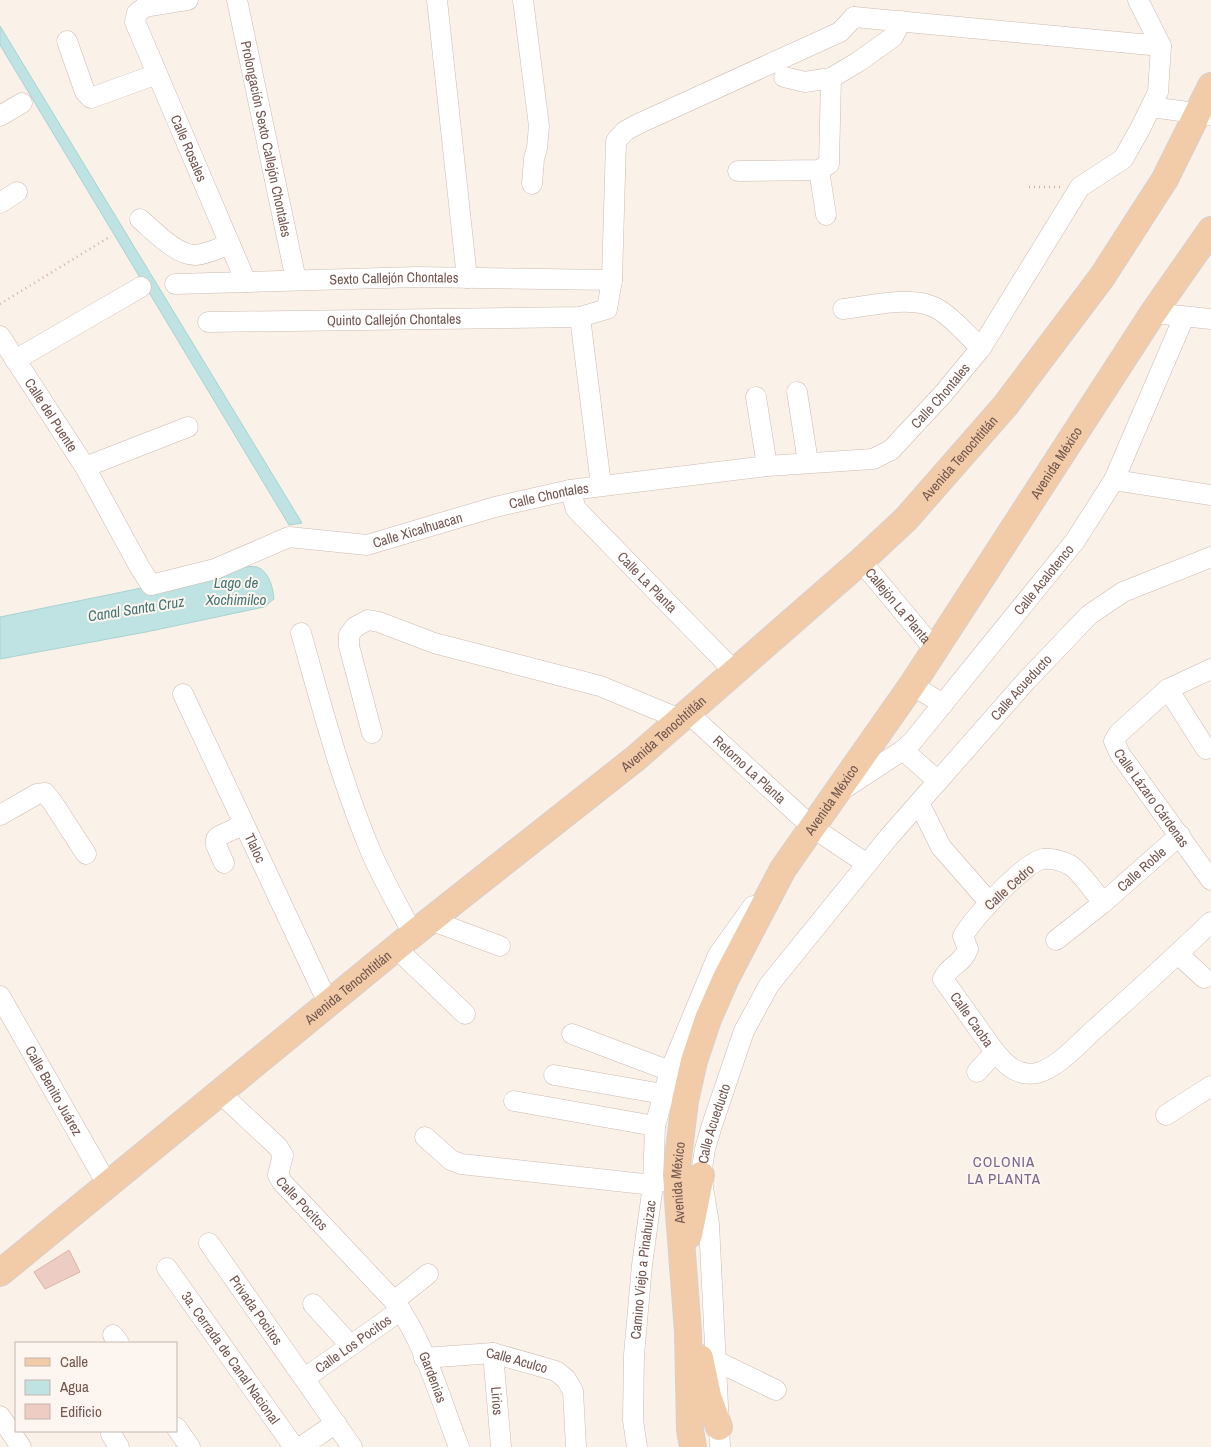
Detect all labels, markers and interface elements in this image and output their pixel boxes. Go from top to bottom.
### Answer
street label: Prolongación Sexto Callejón Chontales [237,39,296,239]
street label: Calle Rosales [167,112,211,185]
street label: Sexto Callejón Chontales [329,268,459,289]
street label: Quinto Callejón Chontales [327,310,461,329]
street label: Calle Chontales [907,359,974,432]
street label: Calle del Puente [21,375,82,455]
street label: Avenida Tenochtitlán [917,412,1001,505]
street label: Avenida México [1026,423,1086,503]
street label: Calle Chontales [507,479,590,513]
street label: Calle Xicalhuacan [370,508,464,552]
street label: Calle Acalotenco [1010,541,1078,619]
street label: Calle La Planta [614,548,681,617]
street label: Callejón La Planta [861,564,935,648]
water label: Lago de Xochimilco [205,572,266,610]
water label: Canal Santa Cruz [86,590,186,626]
street label: Calle Acueducto [987,651,1056,724]
street label: Avenida Tenochtitlán [616,692,710,776]
street label: Retorno La Planta [709,732,790,808]
street label: Calle Lázaro Cárdenas [1110,746,1193,851]
street label: Avenida México [800,761,863,839]
street label: Tlaloc [241,830,270,866]
street label: Calle Roble [1113,843,1170,896]
street label: Calle Cedro [980,860,1038,914]
street label: Avenida Tenochtitlán [300,947,395,1029]
street label: Calle Caoba [946,989,998,1051]
street label: Calle Benito Juárez [21,1043,87,1139]
street label: Calle Acueducto [694,1081,734,1165]
street label: Avenida México [666,1141,689,1225]
district label: COLONIA LA PLANTA [967,1151,1041,1189]
street label: Calle Pocitos [272,1173,332,1234]
street label: Camino Viejo a Pinahuizac [626,1199,660,1340]
street label: Privada Pocitos [225,1272,287,1349]
street label: 3a. Cerrada de Canal Nacional [177,1288,284,1428]
street label: Calle Los Pocitos [311,1311,395,1377]
legend [15,1342,178,1432]
street label: Calle Aculco [486,1344,550,1377]
street label: Gardenias [415,1349,451,1406]
text: Calle [60,1351,88,1372]
text: Agua [59,1376,89,1397]
street label: Lirios [487,1386,507,1416]
text: Edificio [60,1401,102,1422]

